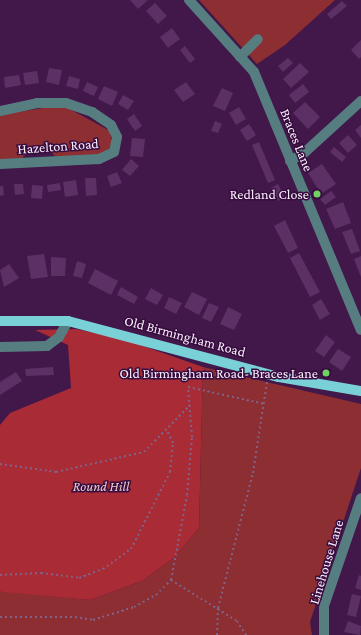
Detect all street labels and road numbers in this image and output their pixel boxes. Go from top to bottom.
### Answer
street label: Braces Lane [277,106,317,174]
street label: Hazelton Road [17,135,99,157]
street label: Old Birmingham Road [123,312,247,360]
street label: Linehouse Lane [305,518,347,606]

